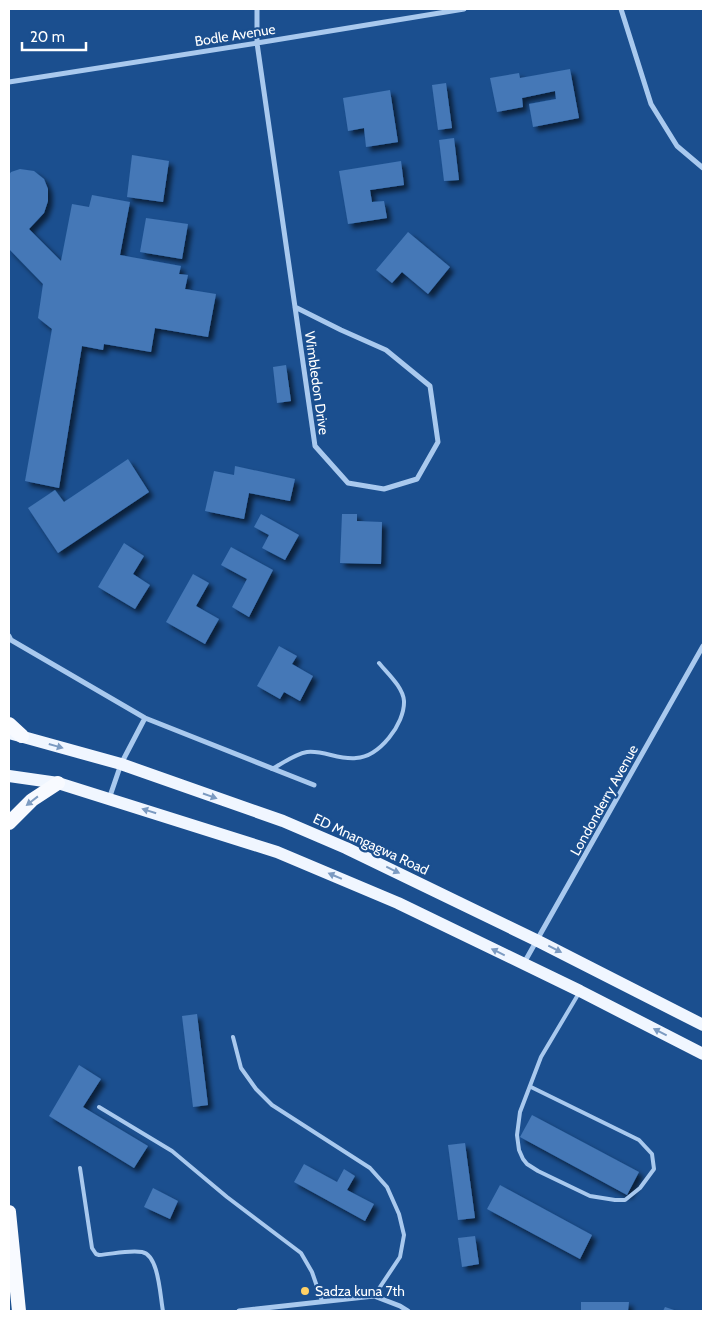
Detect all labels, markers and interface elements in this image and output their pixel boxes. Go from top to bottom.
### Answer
scale bar [22,20,86,52]
street label: Bodle Avenue [193,20,277,50]
text: 20 m [30,28,65,46]
street label: Wimbledon Drive [301,330,333,436]
street label: Londonderry Avenue [566,741,642,859]
one-way arrow [48,742,63,750]
one-way arrow [203,793,218,800]
one-way arrow [25,796,39,806]
one-way arrow [141,807,156,815]
street label: ED Mnangagwa Road [310,809,432,879]
one-way arrow [386,867,400,875]
one-way arrow [328,872,342,880]
one-way arrow [548,946,562,954]
one-way arrow [491,948,506,956]
one-way arrow [653,1028,667,1036]
place label: Sadza kuna 7th [315,1282,405,1300]
marker: Sadza kuna 7th [299,1285,311,1297]

